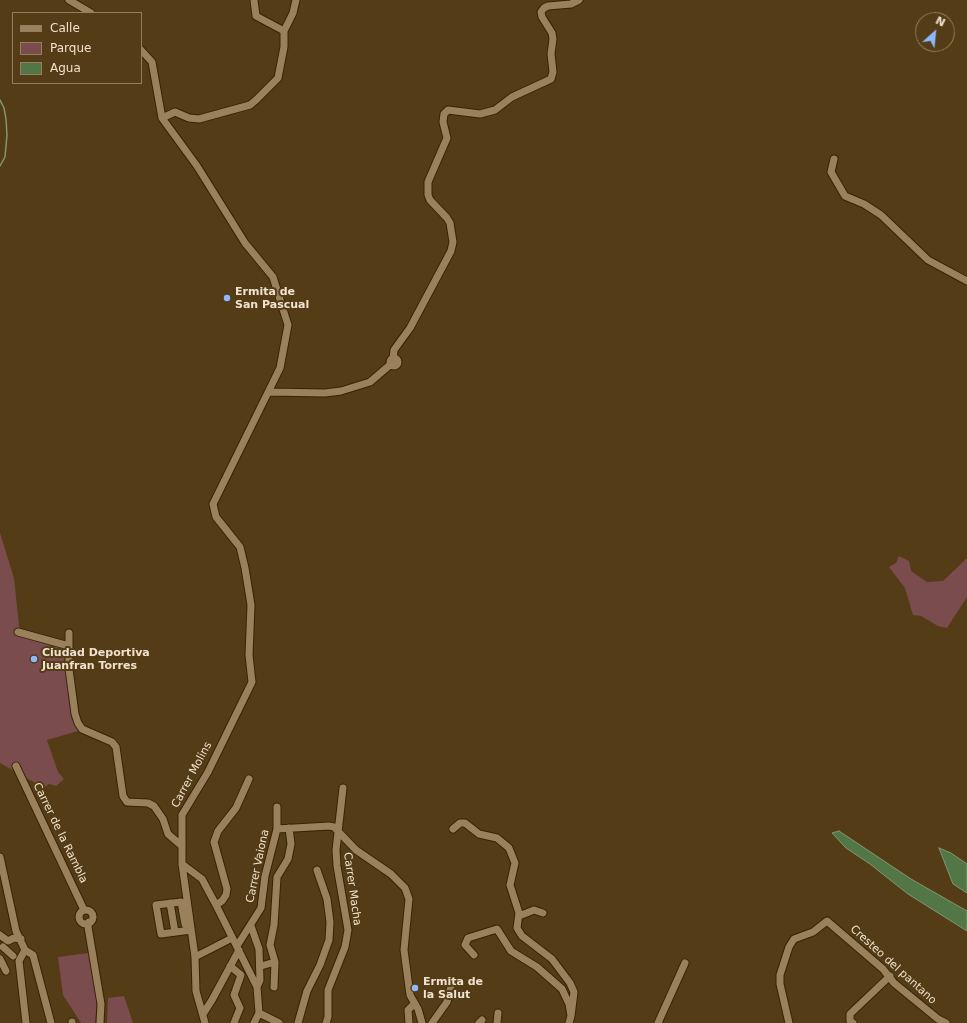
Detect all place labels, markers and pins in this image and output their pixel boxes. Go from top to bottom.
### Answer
place label: Ermita de San Pascual [235,285,309,311]
marker: Ermita de San Pascual [222,293,232,303]
place label: Ciudad Deportiva Juanfran Torres [42,646,150,672]
marker: Ciudad Deportiva Juanfran Torres [29,654,39,664]
place label: Ermita de la Salut [423,975,483,1001]
marker: Ermita de la Salut [410,983,420,993]

